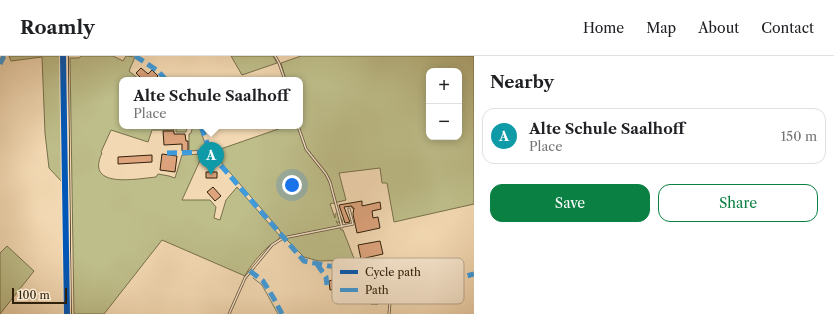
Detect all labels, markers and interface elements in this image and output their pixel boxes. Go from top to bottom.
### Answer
text: Roamly [20,16,95,39]
text: Home [583,19,624,37]
text: Map [646,19,676,37]
text: About [698,19,739,37]
text: Contact [761,19,814,37]
map controls [426,68,462,140]
button: + [426,68,462,104]
text: Nearby [490,72,554,92]
popup [119,77,303,129]
text: Alte Schule Saalhoff [133,86,289,105]
button: − [426,104,462,140]
text: Place [133,105,167,121]
text: Alte Schule Saalhoff [529,119,685,138]
text: A [499,128,509,144]
text: 150 m [781,128,817,144]
text: Place [529,138,562,154]
pin: A [198,142,224,175]
your location [282,175,302,195]
button: Save [490,184,650,222]
button: Share [658,184,818,222]
legend [332,258,464,304]
text: Cycle path [365,265,421,279]
text: Path [365,283,389,297]
scale bar [12,286,67,305]
text: 100 m [18,288,50,302]

